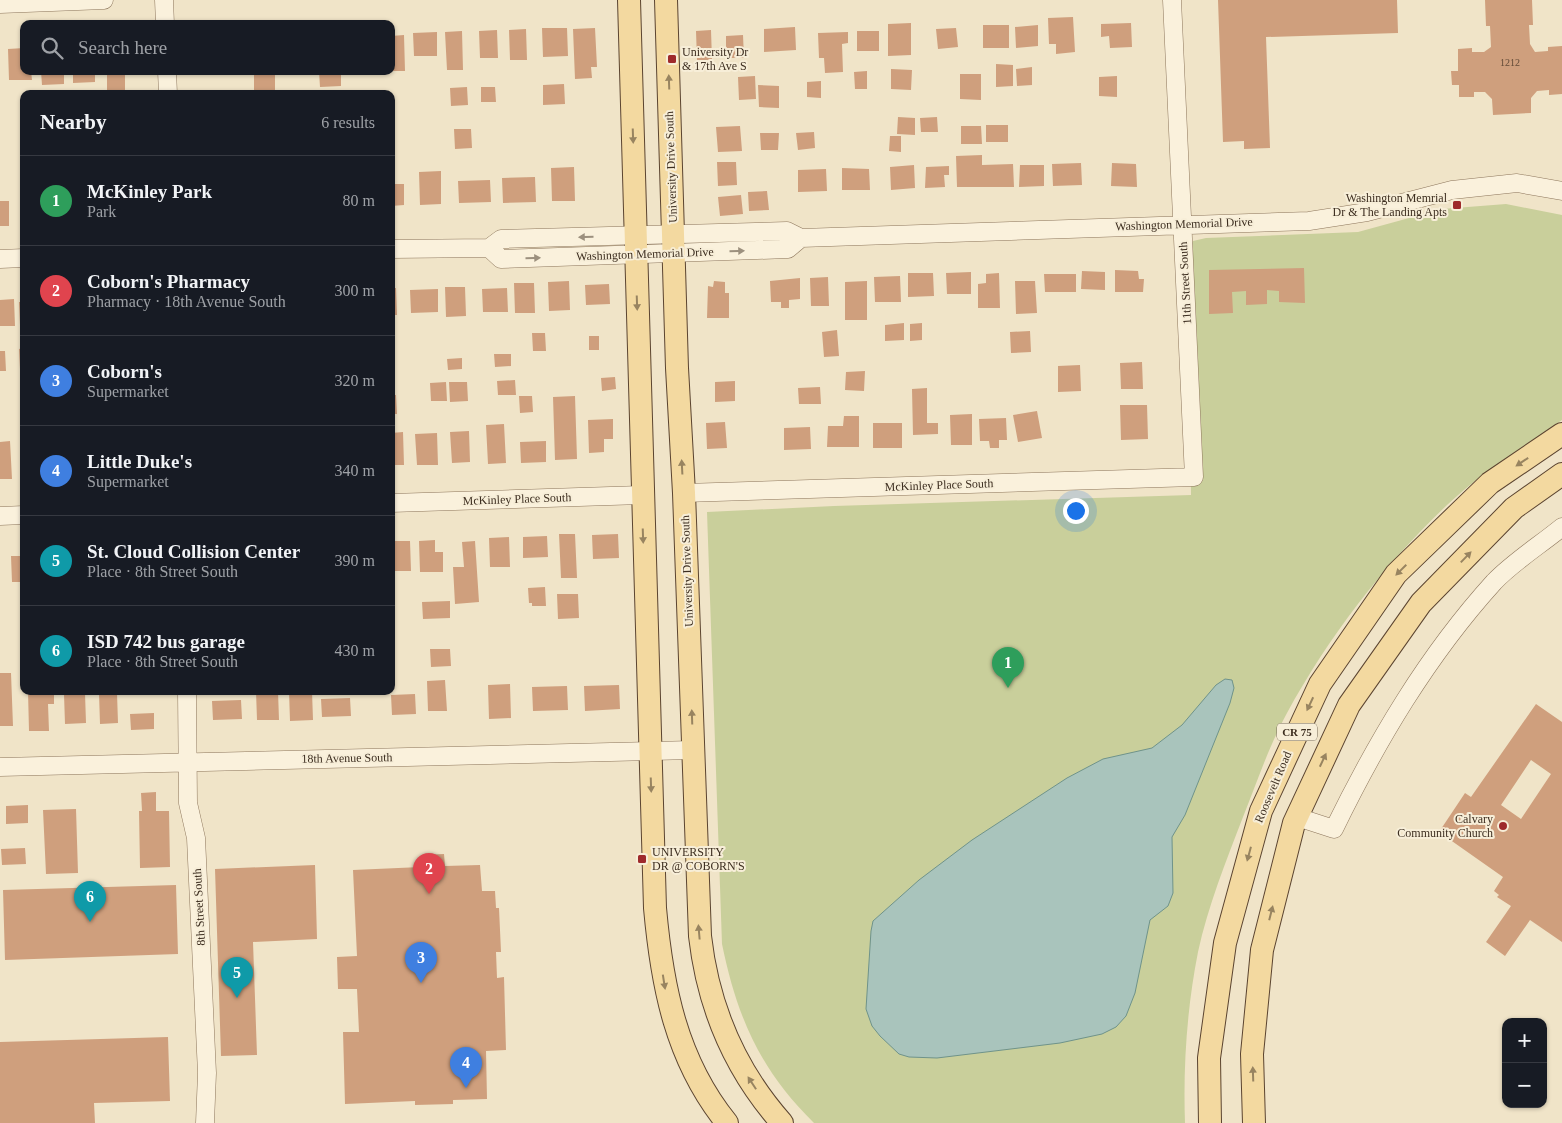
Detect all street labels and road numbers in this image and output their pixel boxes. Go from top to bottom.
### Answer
street label: University Drive South [662,111,680,223]
street label: Washington Memorial Drive [1115,215,1253,233]
street label: 11th Street South [1176,241,1194,325]
street label: Washington Memorial Drive [576,245,714,263]
street label: McKinley Place South [884,476,994,494]
street label: McKinley Place South [462,490,572,508]
street label: University Drive South [678,515,696,627]
road number: CR 75 [1277,724,1317,740]
street label: Roosevelt Road [1252,749,1294,825]
street label: 18th Avenue South [301,750,393,766]
street label: 8th Street South [190,868,208,946]

